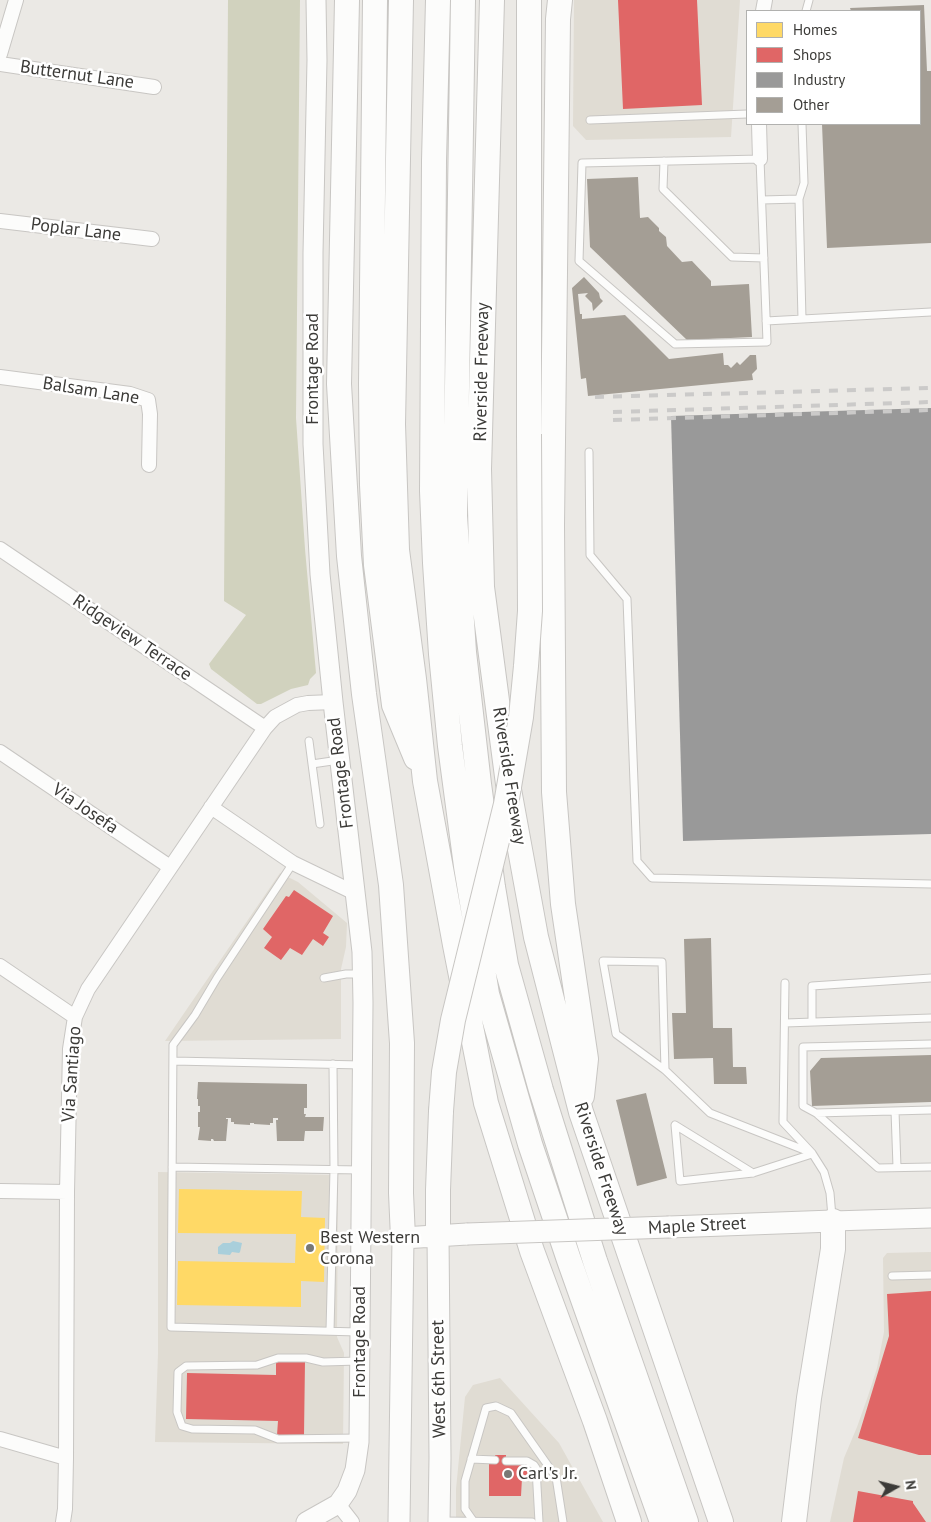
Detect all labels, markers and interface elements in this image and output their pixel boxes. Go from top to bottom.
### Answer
legend [746,10,921,125]
text: Homes [793,20,837,39]
text: Shops [793,45,832,64]
street label: Butternut Lane [19,56,135,94]
text: Industry [793,70,845,89]
text: Other [793,95,829,114]
street label: Poplar Lane [30,214,122,246]
street label: Riverside Freeway [470,302,494,442]
street label: Frontage Road [302,313,324,425]
street label: Balsam Lane [41,373,141,409]
street label: Ridgeview Terrace [68,590,196,686]
street label: Riverside Freeway [487,706,531,846]
street label: Frontage Road [323,716,359,830]
street label: Via Josefa [48,779,122,839]
street label: Via Santiago [58,1025,86,1123]
street label: Riverside Freeway [569,1099,633,1239]
street label: Maple Street [647,1213,747,1239]
place label: Best Western Corona [320,1227,420,1270]
marker: Best Western Corona [304,1242,316,1254]
street label: Frontage Road [349,1286,371,1398]
street label: West 6th Street [427,1320,451,1438]
north arrow [871,1462,921,1512]
place label: Carl's Jr. [518,1463,578,1485]
marker: Carl's Jr. [502,1468,514,1480]
text: N [901,1479,920,1491]

